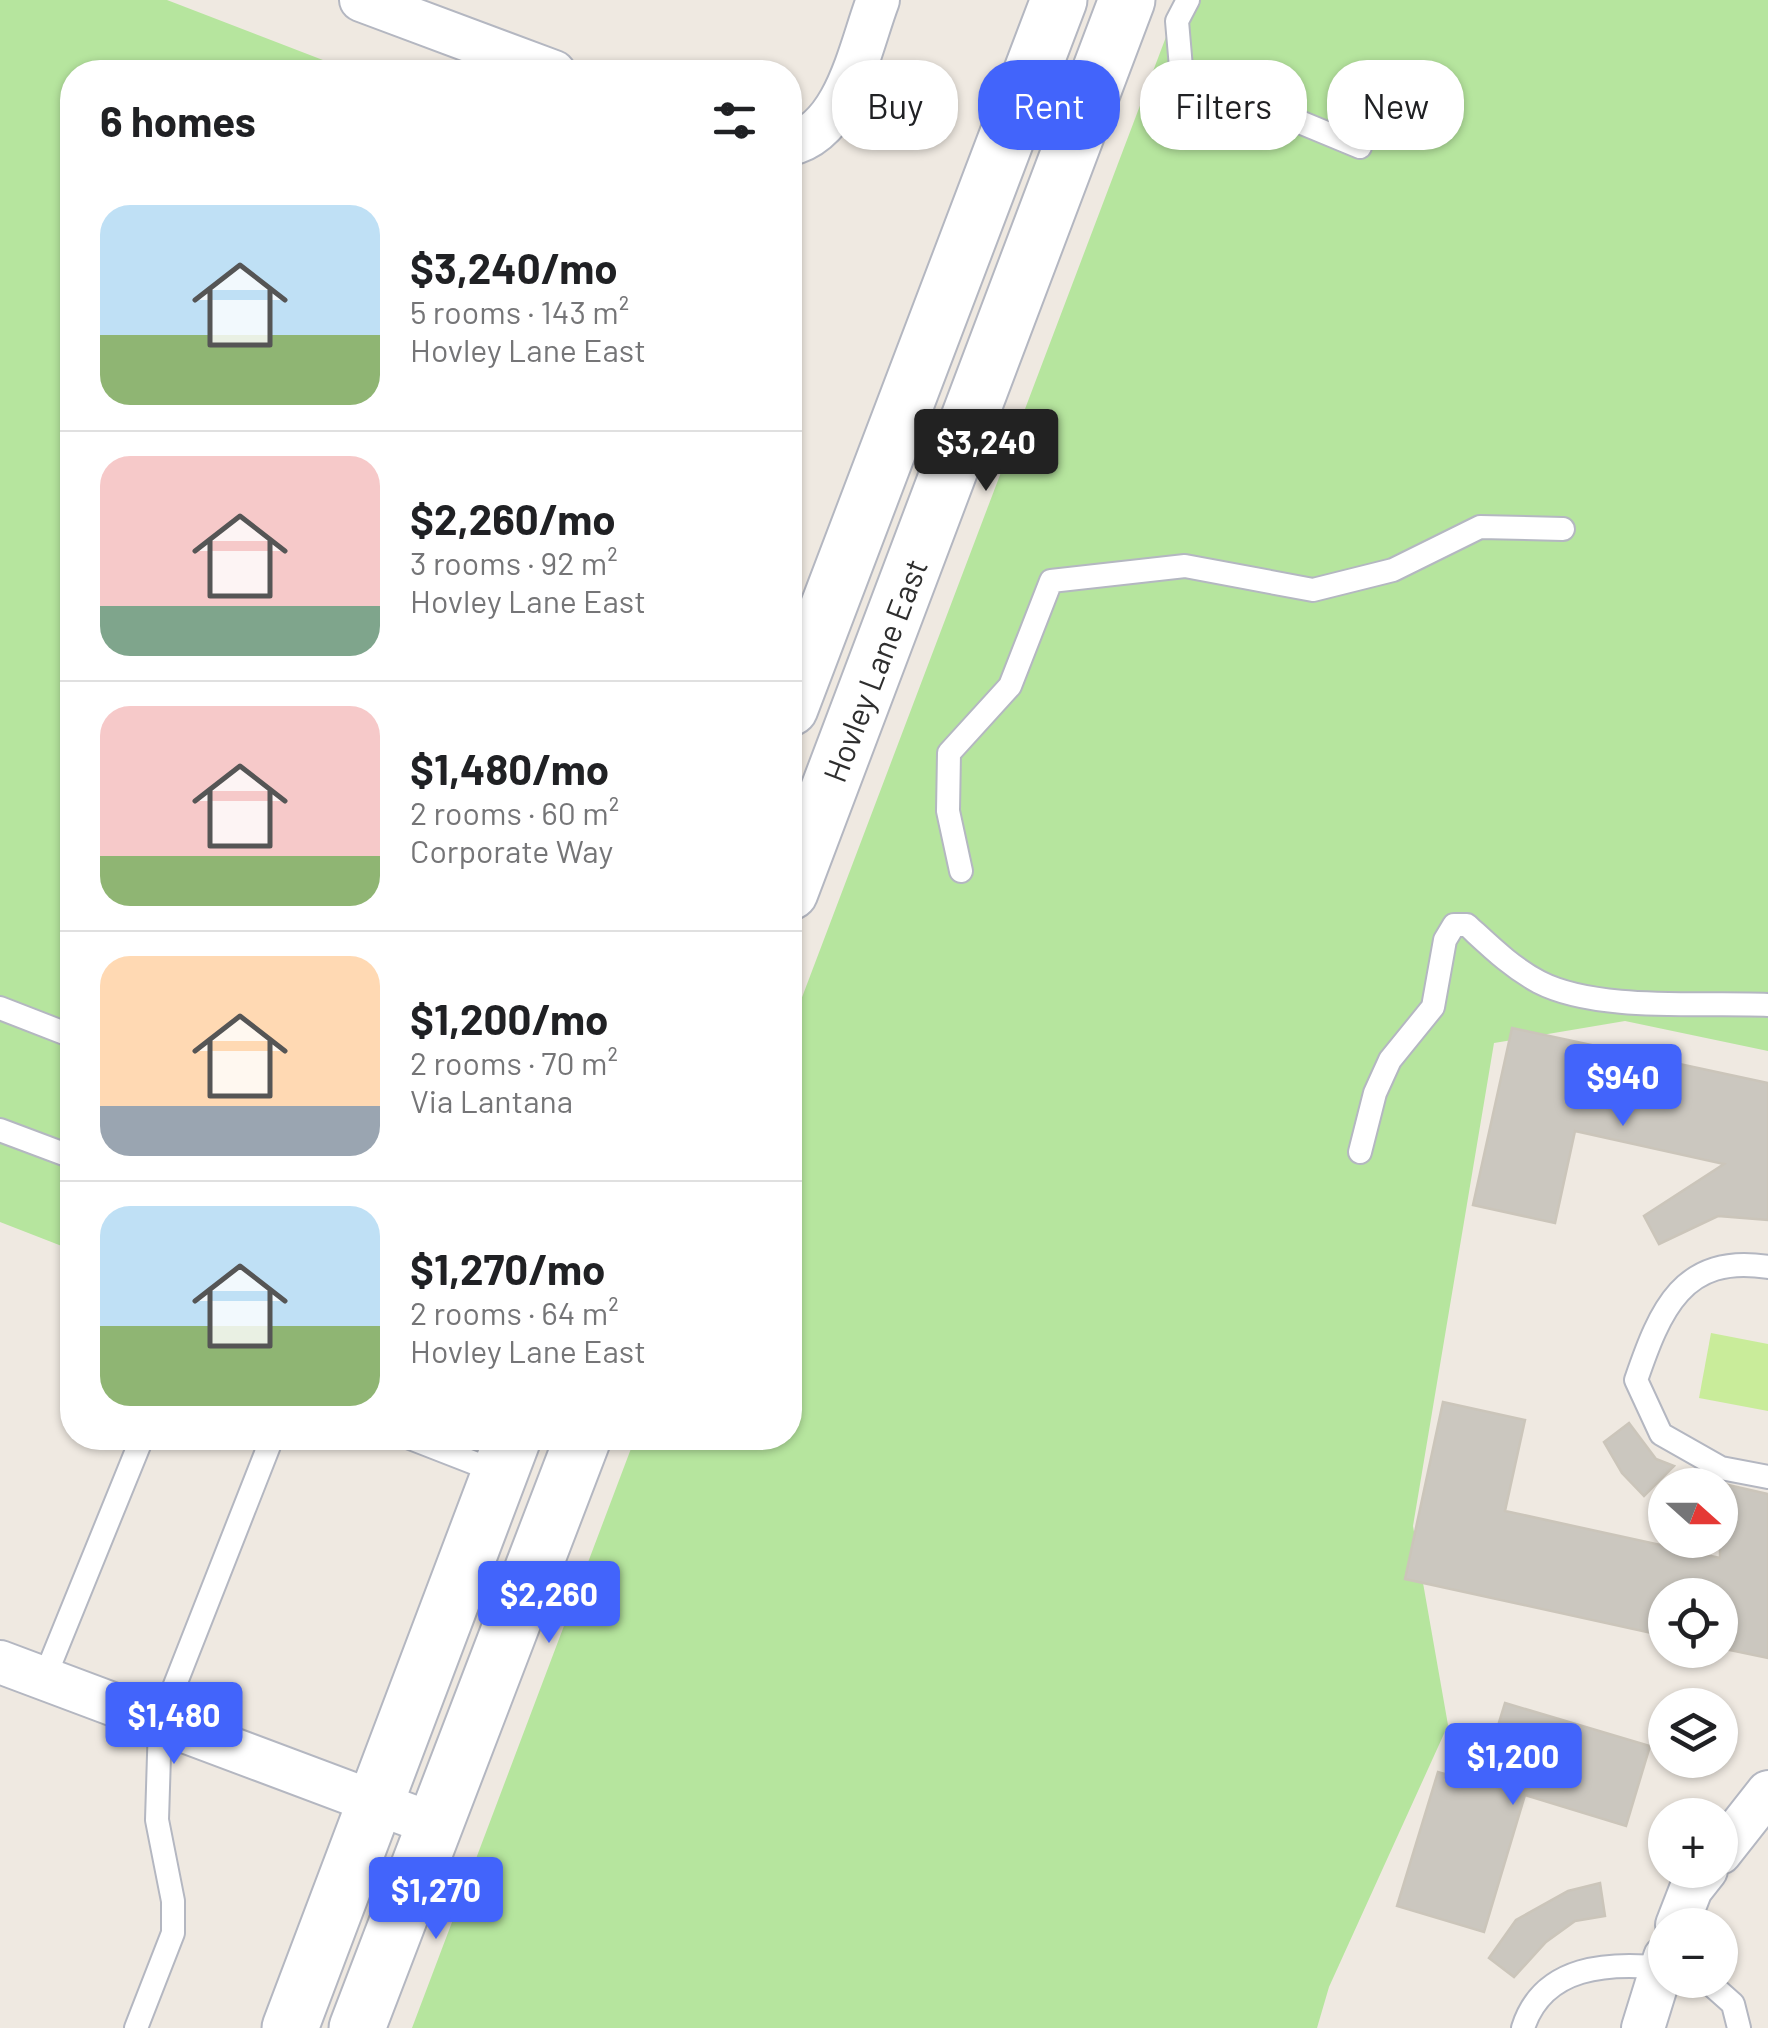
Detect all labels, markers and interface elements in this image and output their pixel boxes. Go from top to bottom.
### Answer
chip: Buy [832,60,958,150]
chip: Rent [978,60,1120,150]
chip: Filters [1140,60,1307,150]
chip: New [1327,60,1464,150]
icon: filters [707,93,762,148]
text: 6 homes [100,95,256,145]
text: $3,240/mo [410,242,618,292]
icon: home [180,245,300,365]
text: 5 rooms · 143 m² [410,292,629,330]
text: Hovley Lane East [410,330,646,368]
pin: $3,240 [905,409,1067,494]
text: $3,240 [936,422,1036,460]
text: $2,260/mo [410,493,616,543]
icon: home [180,496,300,616]
text: 3 rooms · 92 m² [410,543,618,581]
street label: Hovley Lane East [814,553,934,787]
text: Hovley Lane East [410,581,646,619]
text: $1,480/mo [410,743,609,793]
icon: home [180,746,300,866]
text: 2 rooms · 60 m² [410,793,619,831]
text: Corporate Way [410,831,613,869]
text: $1,200/mo [410,993,608,1043]
icon: home [180,996,300,1116]
text: 2 rooms · 70 m² [410,1043,618,1081]
pin: $940 [1564,1044,1682,1129]
text: $940 [1587,1057,1659,1095]
text: Via Lantana [410,1081,573,1119]
text: $1,270/mo [410,1243,605,1293]
icon: home [180,1246,300,1366]
text: 2 rooms · 64 m² [410,1293,619,1331]
text: Hovley Lane East [410,1331,646,1369]
north arrow [1648,1468,1738,1558]
map controls [1648,1468,1738,1998]
pin: $2,260 [468,1561,630,1646]
text: $2,260 [500,1574,598,1612]
button: locate [1648,1578,1738,1668]
pin: $1,480 [93,1682,255,1767]
button: layers [1648,1688,1738,1778]
text: $1,480 [127,1695,221,1733]
pin: $1,200 [1432,1723,1594,1808]
text: $1,200 [1467,1736,1559,1774]
button: + [1648,1798,1738,1888]
pin: $1,270 [355,1857,517,1942]
text: $1,270 [391,1870,481,1908]
button: − [1648,1908,1738,1998]

